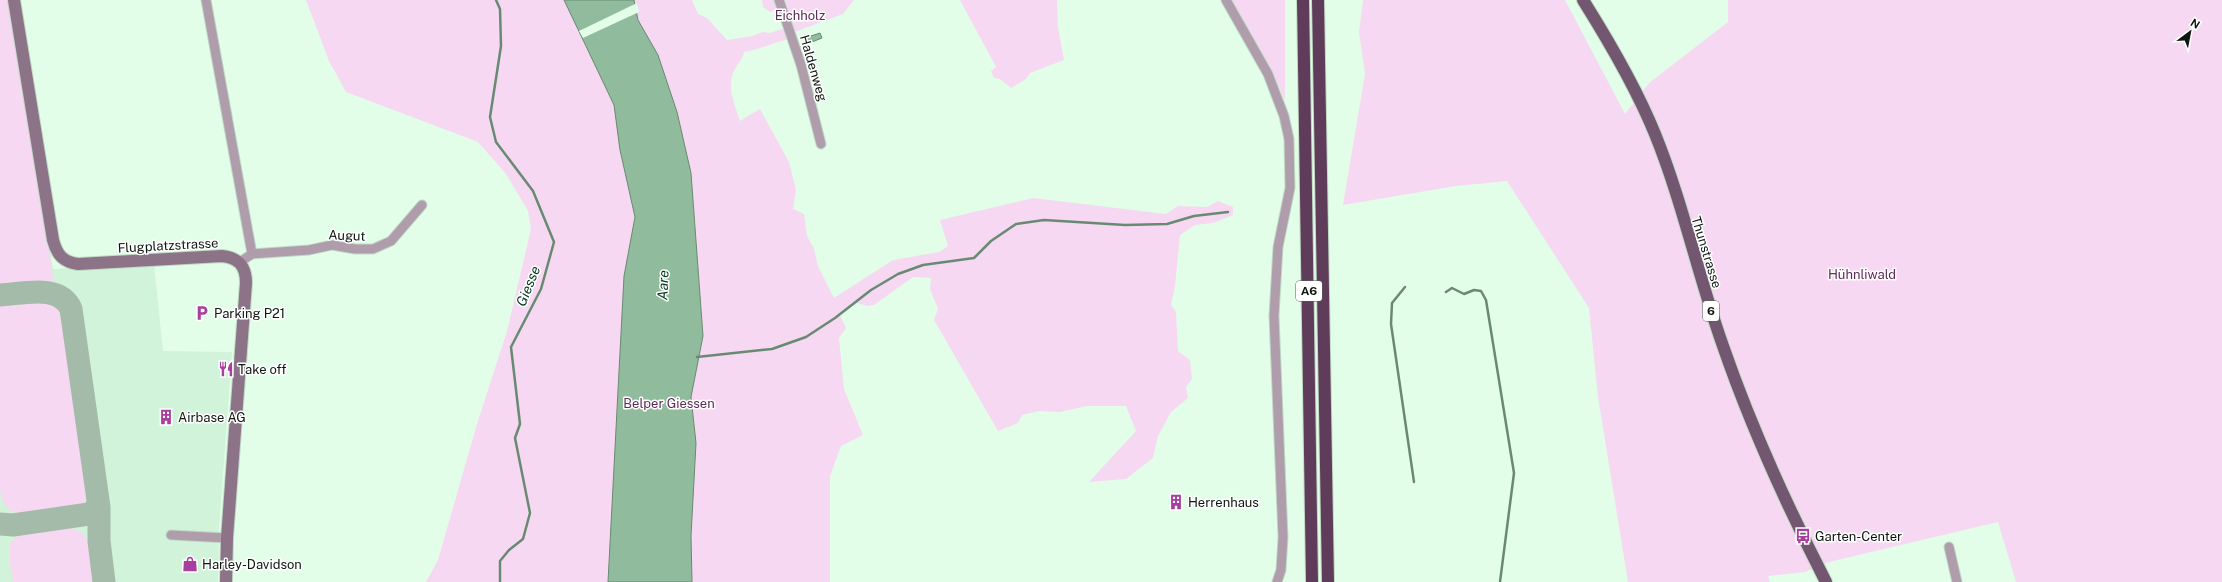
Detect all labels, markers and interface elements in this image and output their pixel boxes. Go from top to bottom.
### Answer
park label: Eichholz [775,8,825,23]
north arrow [2170,12,2210,52]
text: N [2188,16,2202,31]
street label: Haldenweg [797,33,830,103]
street label: Thunstrasse [1688,214,1725,290]
street label: Augut [328,227,366,244]
street label: Flugplatzstrasse [117,235,219,256]
water label: Giesse [513,263,543,309]
park label: Hühnliwald [1828,267,1896,282]
water label: Aare [654,269,672,300]
road number: A6 [1296,281,1322,301]
road number: 6 [1703,301,1719,321]
parking icon: Parking P21 [193,304,211,322]
place label: Parking P21 [214,306,285,321]
restaurant icon: Take off [217,360,235,378]
place label: Take off [238,362,286,377]
park label: Belper Giessen [623,396,715,411]
building icon: Airbase AG [157,408,175,426]
place label: Airbase AG [178,410,246,425]
building icon: Herrenhaus [1167,493,1185,511]
place label: Herrenhaus [1188,495,1259,510]
bus stop icon: Garten-Center [1794,527,1812,545]
place label: Garten-Center [1815,529,1902,544]
shop icon: Harley-Davidson [181,555,199,573]
place label: Harley-Davidson [202,557,302,572]

